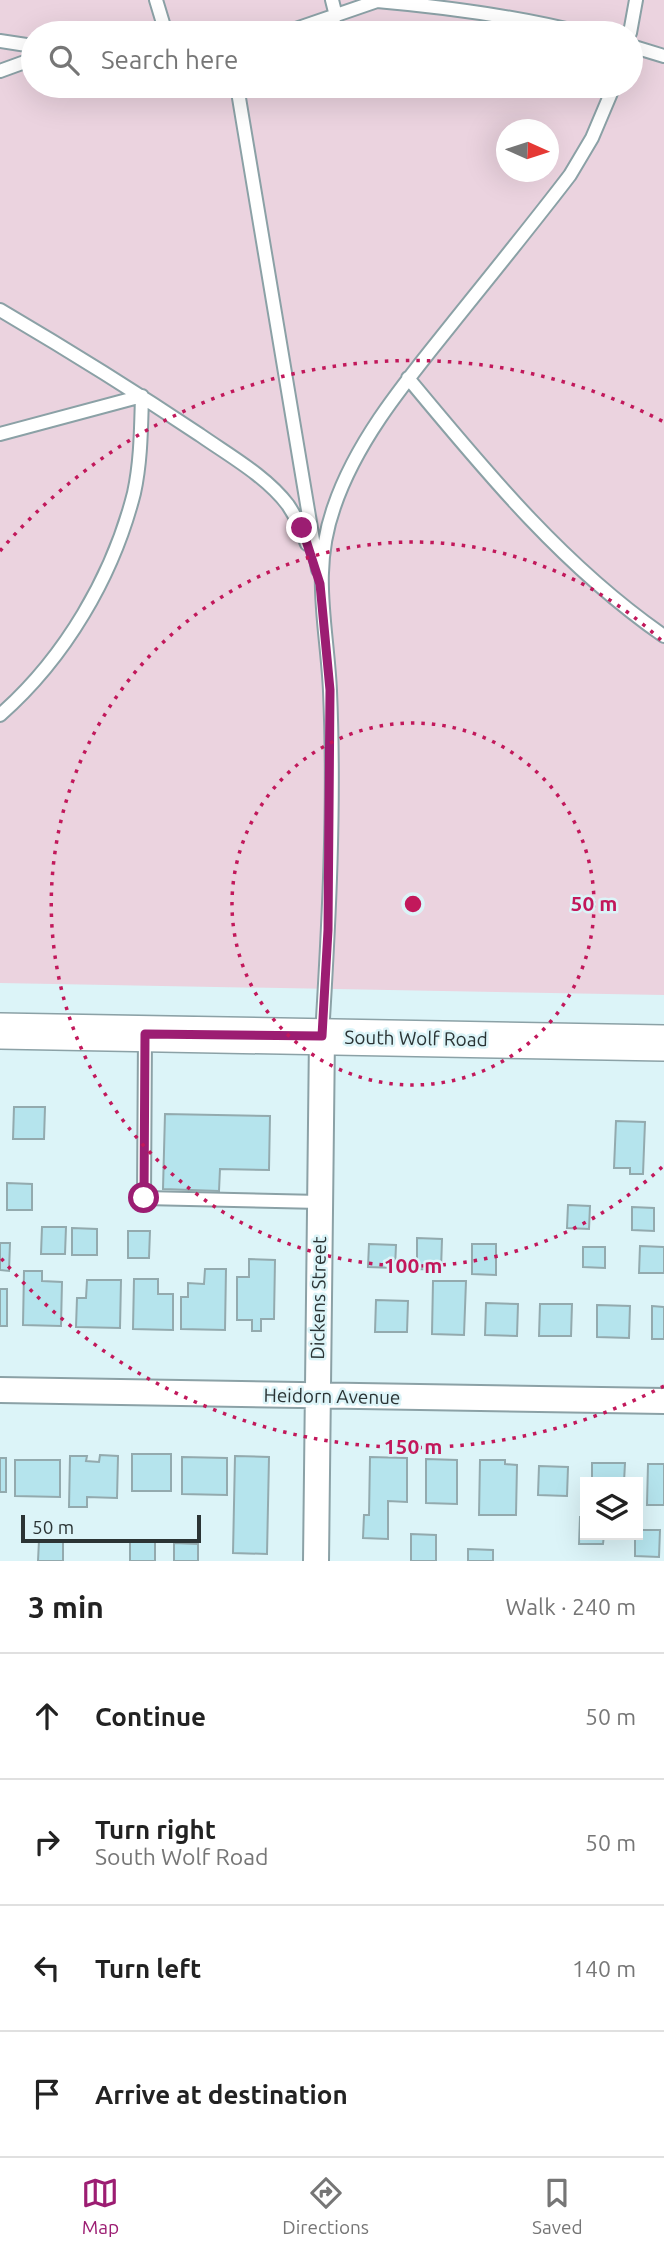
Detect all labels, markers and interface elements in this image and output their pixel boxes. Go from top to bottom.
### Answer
search box [21,21,643,98]
icon: search [45,41,83,79]
text: Search here [101,45,238,74]
north arrow [496,119,559,182]
route end [286,512,317,543]
text: 50 m [571,891,617,915]
centre of rings [401,892,425,916]
street label: South Wolf Road [344,1026,488,1050]
route start [128,1182,159,1213]
street label: Dickens Street [306,1236,330,1360]
text: 100 m [384,1253,442,1277]
street label: Heidorn Avenue [263,1384,401,1408]
text: 150 m [384,1434,442,1458]
map controls [580,1477,643,1540]
button: layers [580,1477,643,1540]
scale bar [21,1512,201,1544]
text: 50 m [32,1516,74,1538]
text: 3 min [28,1590,104,1624]
text: Walk · 240 m [505,1594,636,1619]
icon: ahead [28,1697,66,1735]
text: Continue [95,1702,206,1731]
text: 50 m [585,1704,636,1729]
text: Turn right [95,1815,216,1844]
icon: right [28,1823,66,1861]
text: 50 m [585,1830,636,1855]
text: South Wolf Road [95,1844,269,1869]
icon: left [28,1949,66,1987]
text: Turn left [95,1954,201,1983]
text: 140 m [572,1956,636,1981]
icon: arrive [28,2075,66,2113]
text: Arrive at destination [95,2080,348,2109]
tab: Map [81,2174,119,2238]
tab: Directions [282,2174,369,2238]
tab: Saved [532,2174,583,2238]

